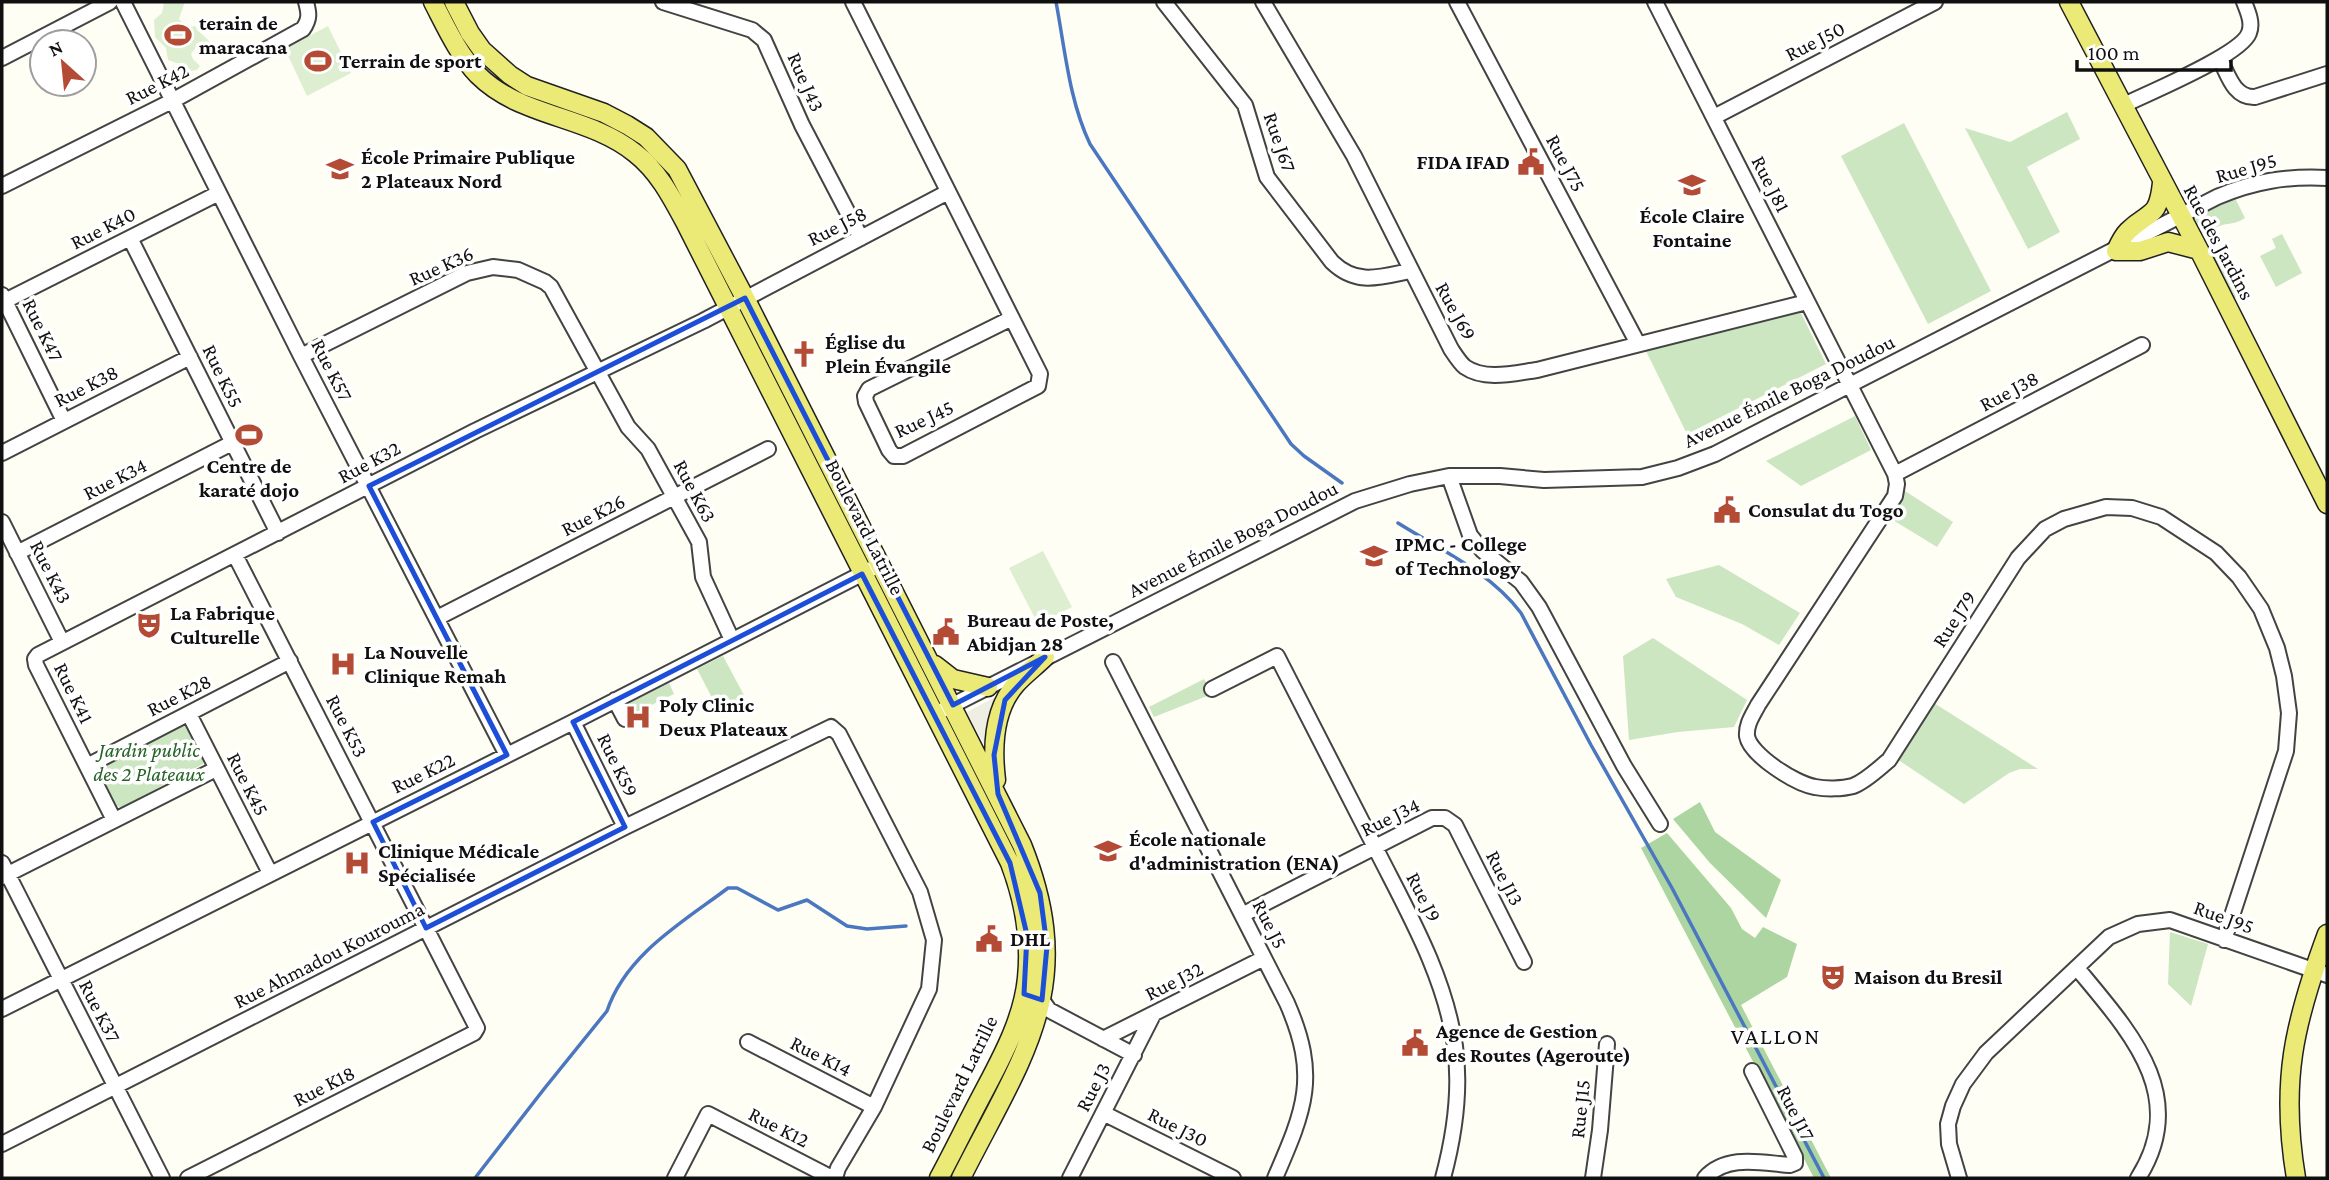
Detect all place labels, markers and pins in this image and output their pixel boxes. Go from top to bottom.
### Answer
place label: terain de maracana [199,11,288,59]
sports icon: terain de maracana [163,20,193,50]
sports icon: Terrain de sport [303,46,333,76]
place label: Terrain de sport [339,49,482,73]
place label: École Primaire Publique 2 Plateaux Nord [361,145,575,193]
public building icon: FIDA IFAD [1516,147,1546,177]
place label: FIDA IFAD [1417,150,1510,174]
school or university icon: École Primaire Publique 2 Plateaux Nord [325,154,355,184]
school or university icon: École Claire Fontaine [1677,170,1707,200]
place label: École Claire Fontaine [1640,204,1745,252]
place label: Église du Plein Évangile [825,330,951,378]
church icon: Église du Plein Évangile [789,339,819,369]
sports icon: Centre de karaté dojo [234,420,264,450]
place label: Centre de karaté dojo [199,454,299,502]
public building icon: Consulat du Togo [1712,495,1742,525]
place label: Consulat du Togo [1748,498,1904,522]
place label: IPMC - College of Technology [1395,532,1527,580]
school or university icon: IPMC - College of Technology [1359,541,1389,571]
place label: La Fabrique Culturelle [170,601,275,649]
place label: Bureau de Poste, Abidjan 28 [966,608,1114,656]
theatre icon: La Fabrique Culturelle [134,610,164,640]
public building icon: Bureau de Poste, Abidjan 28 [931,617,961,647]
place label: La Nouvelle Clinique Remah [364,640,506,688]
hospital icon: La Nouvelle Clinique Remah [328,649,358,679]
place label: Poly Clinic Deux Plateaux [659,693,788,741]
hospital icon: Poly Clinic Deux Plateaux [623,702,653,732]
place label: École nationale d'administration (ENA) [1129,827,1340,875]
school or university icon: École nationale d'administration (ENA) [1093,836,1123,866]
place label: Clinique Médicale Spécialisée [378,839,539,887]
hospital icon: Clinique Médicale Spécialisée [342,848,372,878]
public building icon: DHL [974,924,1004,954]
place label: DHL [1010,927,1051,951]
theatre icon: Maison du Bresil [1818,962,1848,992]
place label: Maison du Bresil [1854,965,2002,989]
place label: Agence de Gestion des Routes (Ageroute) [1435,1019,1631,1067]
public building icon: Agence de Gestion des Routes (Ageroute) [1400,1028,1430,1058]

